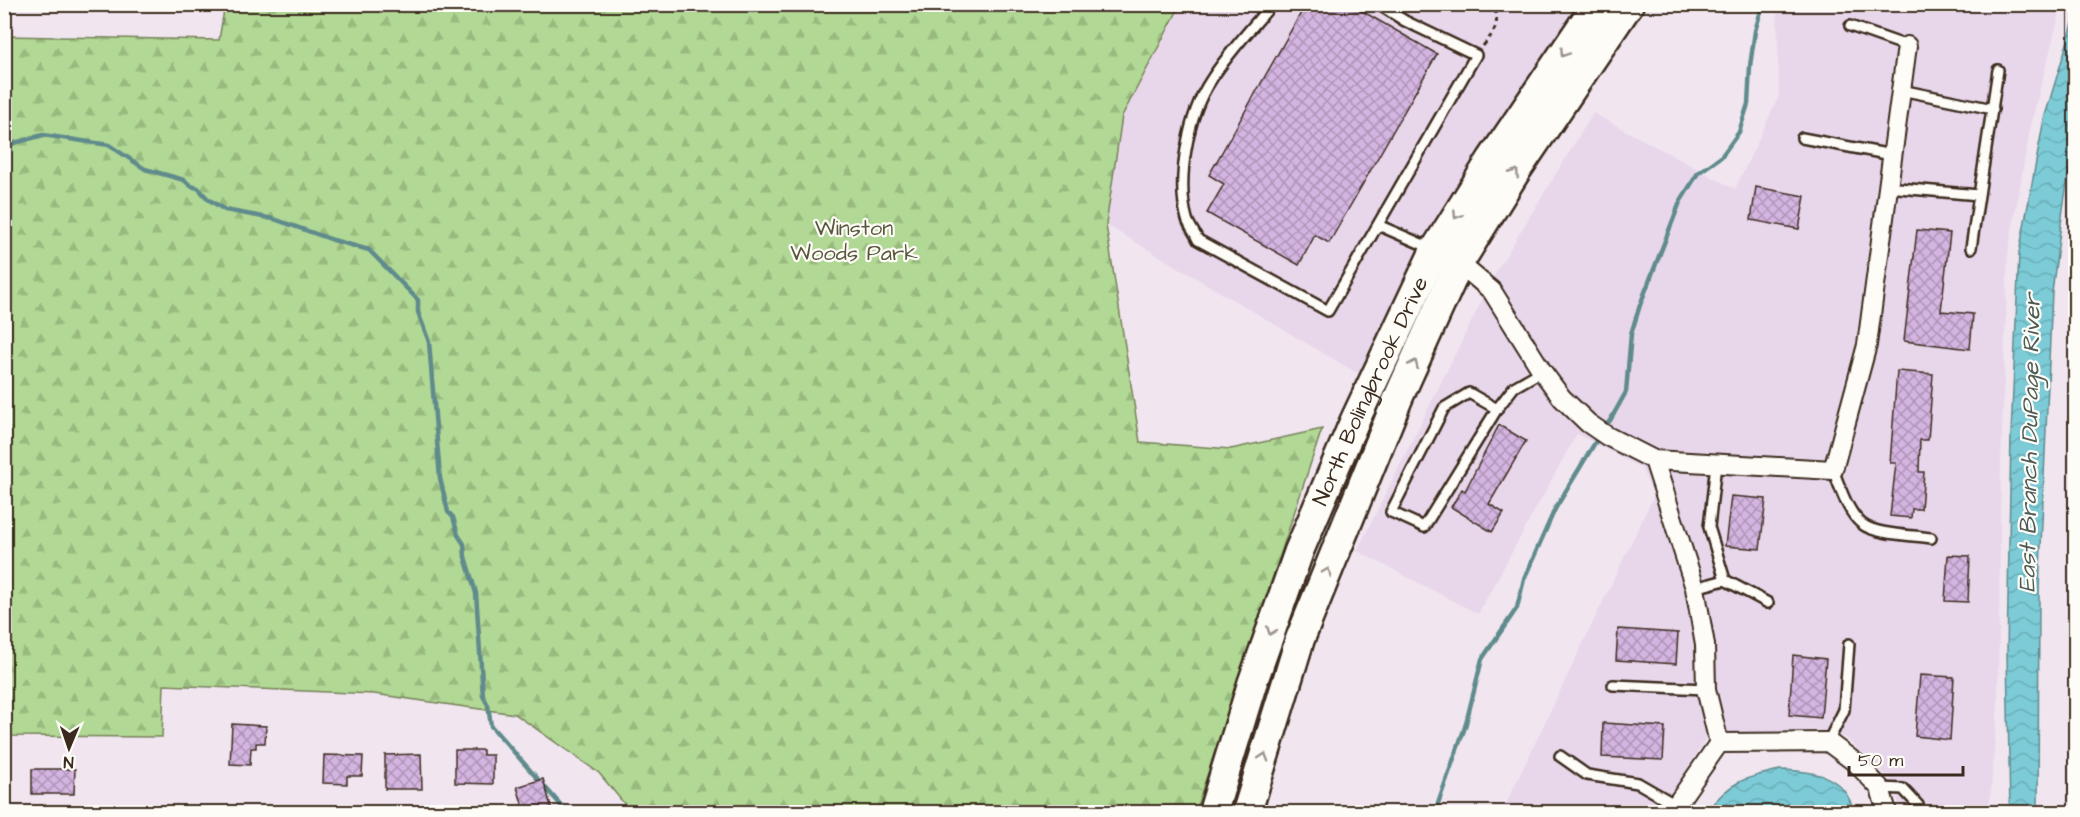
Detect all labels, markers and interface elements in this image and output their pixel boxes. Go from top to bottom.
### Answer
one-way arrow [1560,46,1571,57]
one-way arrow [1507,169,1519,179]
one-way arrow [1453,209,1464,220]
park label: Winston Woods Park [790,213,918,269]
street label: North Bolingbrook Drive [1305,271,1436,510]
water label: East Branch DuPage River [2010,291,2051,593]
one-way arrow [1406,359,1418,370]
one-way arrow [1320,567,1332,578]
one-way arrow [1265,625,1278,636]
north arrow [39,718,99,778]
scale bar [1849,739,1963,777]
text: 50 m [1858,748,1903,773]
text: N [63,751,74,773]
one-way arrow [1257,752,1269,763]

